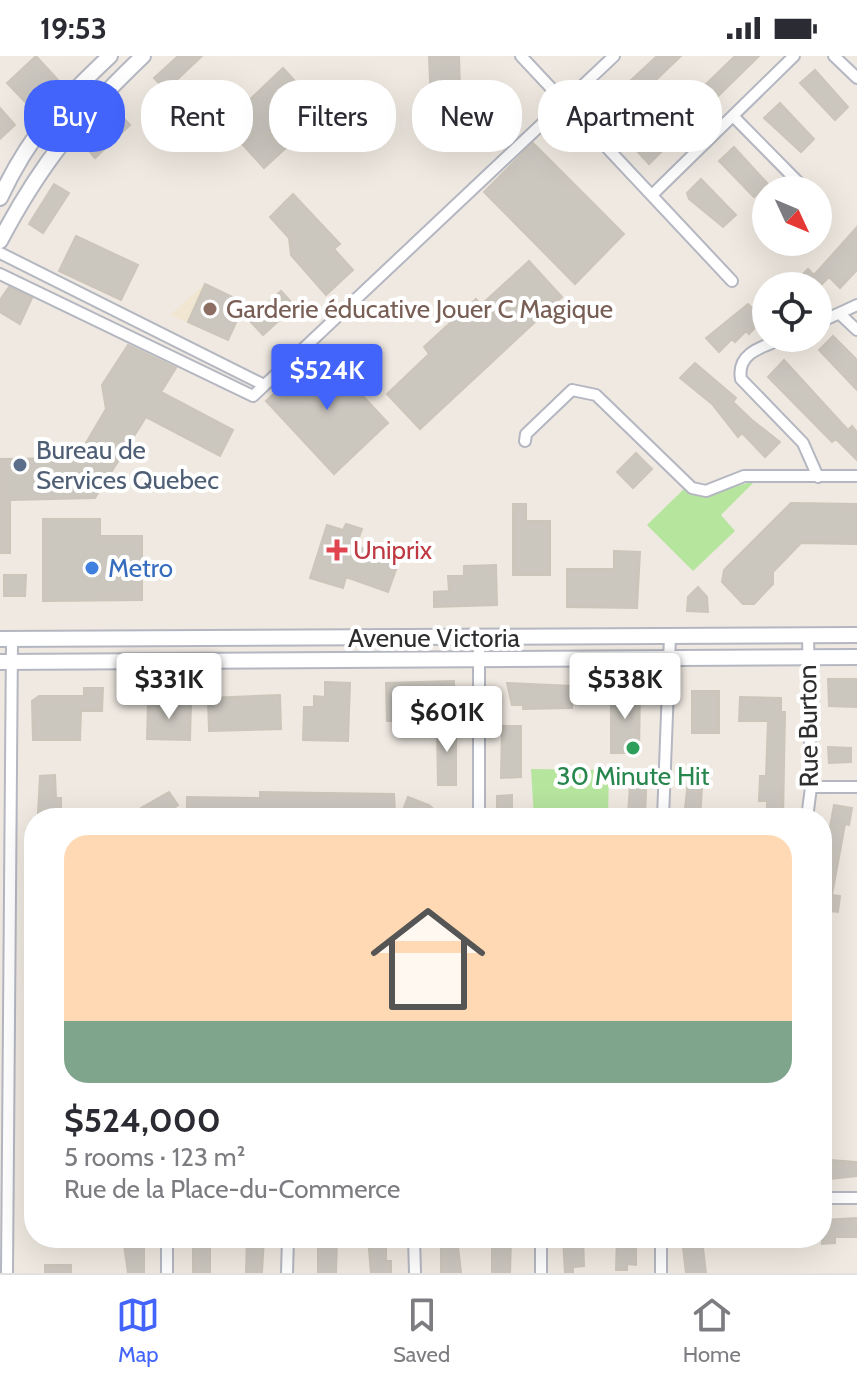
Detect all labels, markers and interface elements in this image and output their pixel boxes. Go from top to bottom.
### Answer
text: 19:53 [40,10,107,47]
chip: Buy [24,80,125,152]
chip: Rent [141,80,253,152]
chip: Filters [269,80,396,152]
chip: New [412,80,522,152]
chip: Apartment [538,80,722,152]
north arrow [752,176,832,256]
map controls [752,176,832,352]
button: locate [752,272,832,352]
place label: Garderie éducative Jouer C Magique [226,293,613,325]
marker: Garderie éducative Jouer C Magique [201,300,219,318]
pin: $524K [271,344,383,412]
text: $524K [289,354,365,386]
place label: Bureau de Services Quebec [36,434,219,496]
marker: Bureau de Services Quebec [11,456,29,474]
place label: Uniprix [353,534,433,566]
marker: Uniprix [328,541,346,559]
place label: Metro [108,552,173,584]
marker: Metro [83,559,101,577]
street label: Avenue Victoria [348,622,520,654]
pin: $331K [113,653,225,721]
pin: $538K [569,653,681,721]
text: $331K [134,663,204,695]
text: $538K [587,663,663,695]
street label: Rue Burton [791,664,825,788]
pin: $601K [391,686,503,754]
text: $601K [410,696,484,728]
marker: 30 Minute Hit [624,739,642,757]
place label: 30 Minute Hit [557,760,710,792]
icon: home [356,887,500,1031]
text: $524,000 [64,1099,221,1141]
text: 5 rooms · 123 m² [64,1141,245,1173]
text: Rue de la Place-du-Commerce [64,1173,400,1205]
tab: Map [116,1293,160,1368]
tab: Saved [393,1293,450,1368]
tab: Home [683,1293,741,1368]

